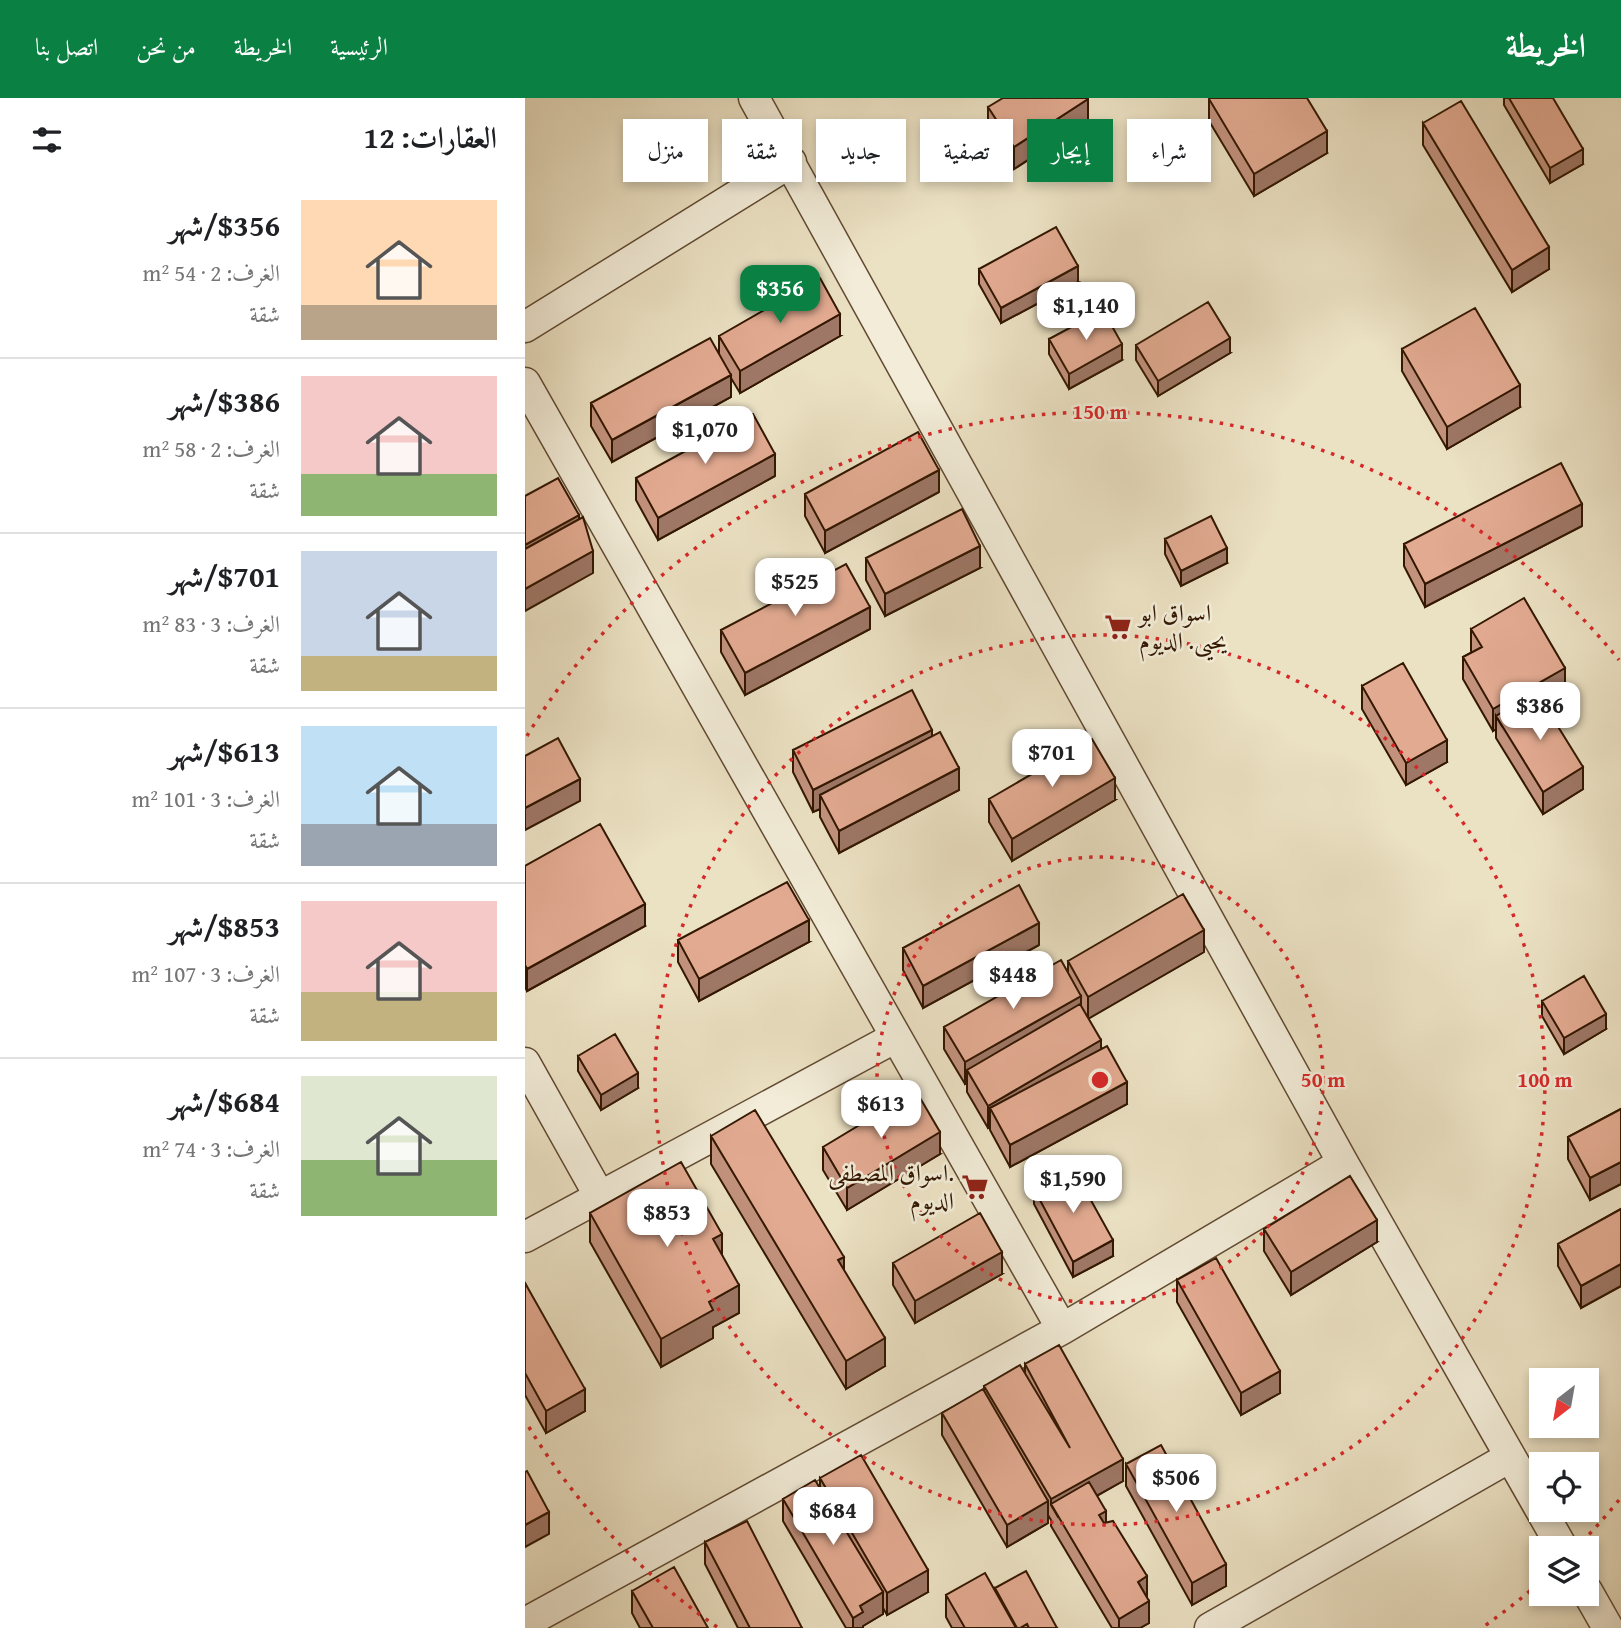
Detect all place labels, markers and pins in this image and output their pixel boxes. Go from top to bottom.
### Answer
pin: $356 [739,266,821,325]
pin: $1,140 [1029,282,1143,342]
pin: $1,070 [648,406,762,466]
pin: $525 [754,559,836,618]
place label: اسواق ابو يحيى. الديوم [1137,595,1227,662]
supermarket icon: اسواق ابو يحيى. الديوم [1103,612,1133,642]
pin: $386 [1499,682,1581,742]
pin: $701 [1011,730,1093,789]
pin: $448 [972,951,1054,1011]
centre of rings [1088,1068,1112,1092]
pin: $613 [840,1080,922,1140]
place label: اسواق المصطفى. الديوم [828,1155,954,1222]
pin: $1,590 [1016,1156,1130,1215]
supermarket icon: اسواق المصطفى. الديوم [960,1172,990,1202]
pin: $853 [626,1190,708,1249]
pin: $506 [1135,1454,1217,1514]
pin: $684 [792,1488,874,1547]

